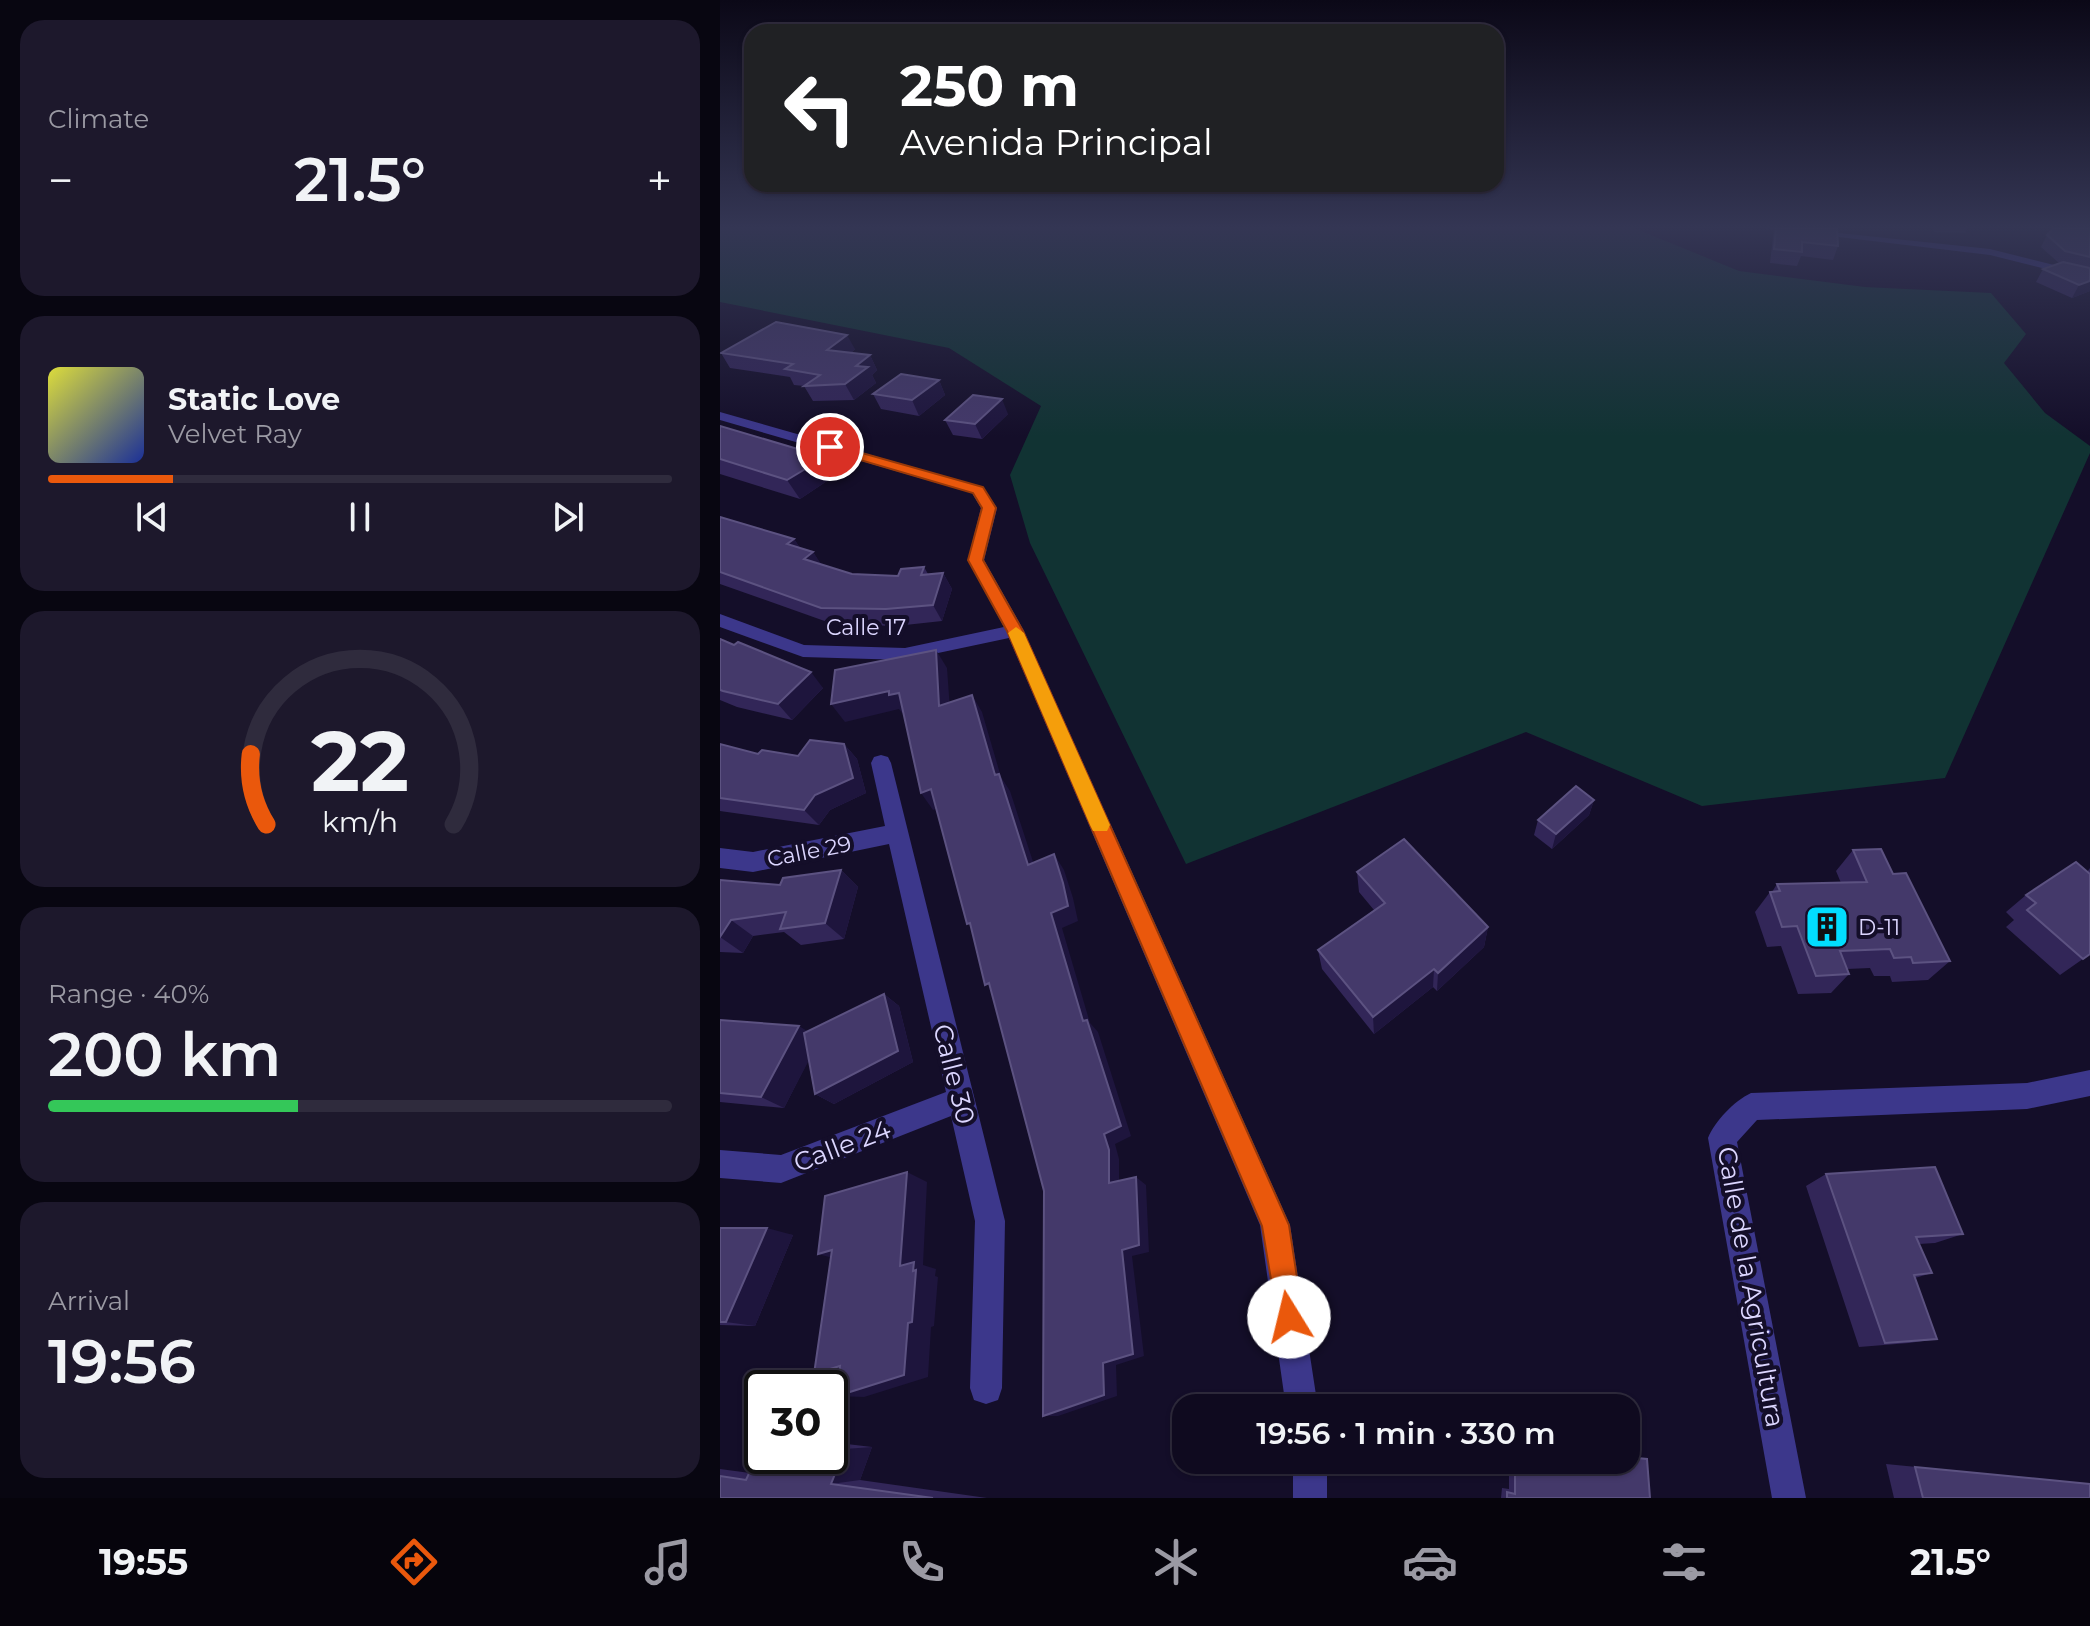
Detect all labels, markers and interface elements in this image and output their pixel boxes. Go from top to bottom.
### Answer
text: 250 m [900,52,1079,120]
icon: left [768,56,872,160]
text: Climate [48,103,149,135]
text: Avenida Principal [900,120,1213,164]
text: 21.5° [294,143,426,216]
text: − [48,153,73,207]
text: + [647,153,672,207]
text: Static Love [168,381,340,418]
pin [796,413,864,481]
text: Velvet Ray [168,418,302,450]
icon: arrive [808,425,852,469]
icon: previous [130,495,174,539]
icon: pause [338,495,382,539]
icon: next [546,495,590,539]
street label: Calle 17 [826,614,906,641]
text: 22 [311,710,409,812]
text: km/h [322,804,398,839]
street label: Calle 29 [765,830,853,873]
building icon: D-11 [1803,903,1851,951]
place label: D-11 [1858,914,1900,941]
text: Range · 40% [48,978,209,1010]
text: 200 km [48,1018,281,1091]
street label: Calle 30 [926,1021,982,1127]
street label: Calle 24 [789,1113,895,1179]
street label: Calle de la Agricultura [1711,1144,1791,1430]
position arrow [1247,1275,1331,1359]
text: Arrival [48,1285,130,1317]
text: 19:56 [48,1325,196,1398]
speed limit sign: 30 [744,1370,848,1474]
text: 19:56 · 1 min · 330 m [1256,1415,1556,1452]
icon: directions [386,1534,442,1590]
icon: music [640,1534,696,1590]
icon: phone [894,1534,950,1590]
icon: climate [1148,1534,1204,1590]
icon: car [1402,1534,1458,1590]
icon: filters [1656,1534,1712,1590]
text: 19:55 [99,1540,188,1584]
text: 21.5° [1910,1540,1991,1584]

